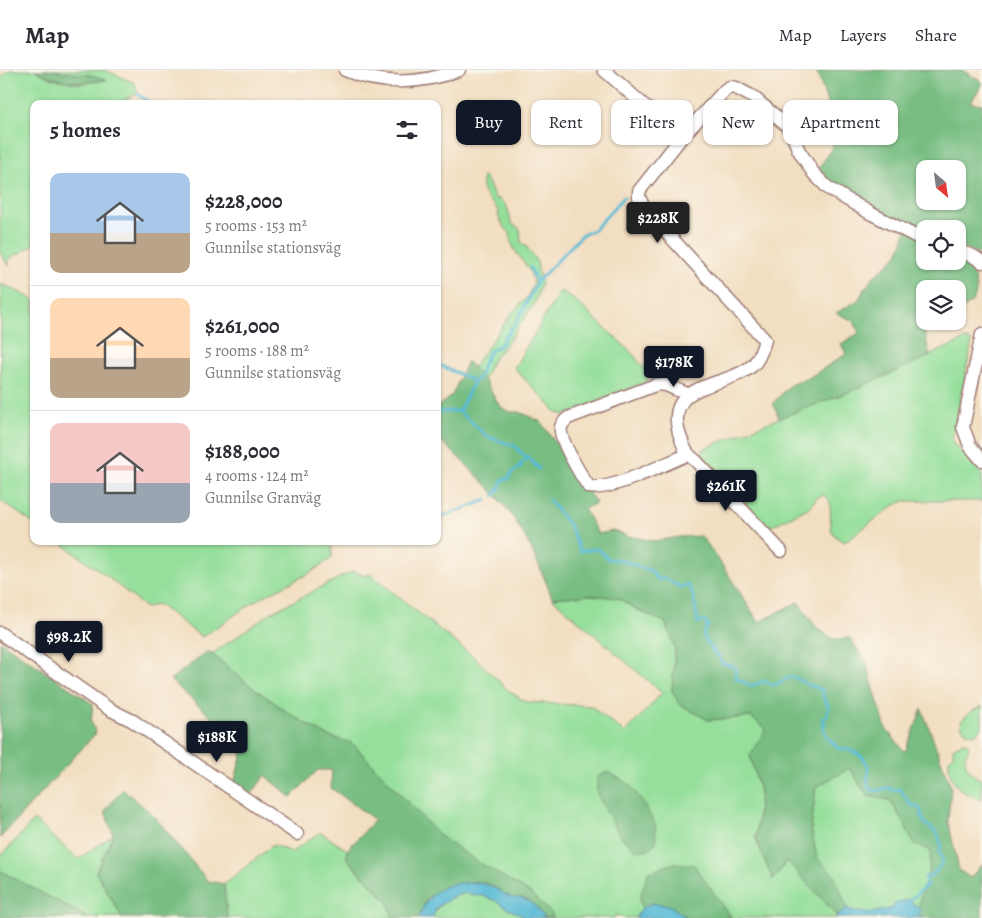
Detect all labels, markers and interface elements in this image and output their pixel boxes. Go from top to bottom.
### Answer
text: Map [25,19,69,51]
text: Map [779,23,812,47]
text: Layers [840,23,887,47]
text: Share [915,23,957,47]
chip: Buy [456,100,521,145]
chip: Rent [531,100,601,145]
chip: Filters [611,100,693,145]
chip: New [703,100,773,145]
chip: Apartment [783,100,898,145]
text: 5 homes [50,116,121,144]
icon: filters [393,116,421,144]
north arrow [916,160,966,210]
map controls [916,160,966,330]
text: $228,000 [205,187,283,215]
icon: home [90,193,150,253]
pin: $228K [623,202,693,244]
text: $228K [637,207,679,229]
text: 5 rooms · 153 m² [205,215,307,237]
button: locate [916,220,966,270]
text: Gunnilse stationsväg [205,237,341,259]
button: layers [916,280,966,330]
text: $261,000 [205,312,280,340]
icon: home [90,318,150,378]
text: 5 rooms · 188 m² [205,340,309,362]
pin: $178K [639,346,709,388]
text: $178K [655,351,693,373]
text: Gunnilse stationsväg [205,362,341,384]
text: $188,000 [205,437,280,465]
icon: home [90,443,150,503]
text: 4 rooms · 124 m² [205,465,309,487]
pin: $261K [691,470,761,512]
text: $261K [707,475,745,497]
text: Gunnilse Granväg [205,487,321,509]
pin: $98.2K [28,620,110,663]
text: $98.2K [46,626,92,648]
pin: $188K [182,720,252,763]
text: $188K [197,726,237,748]

